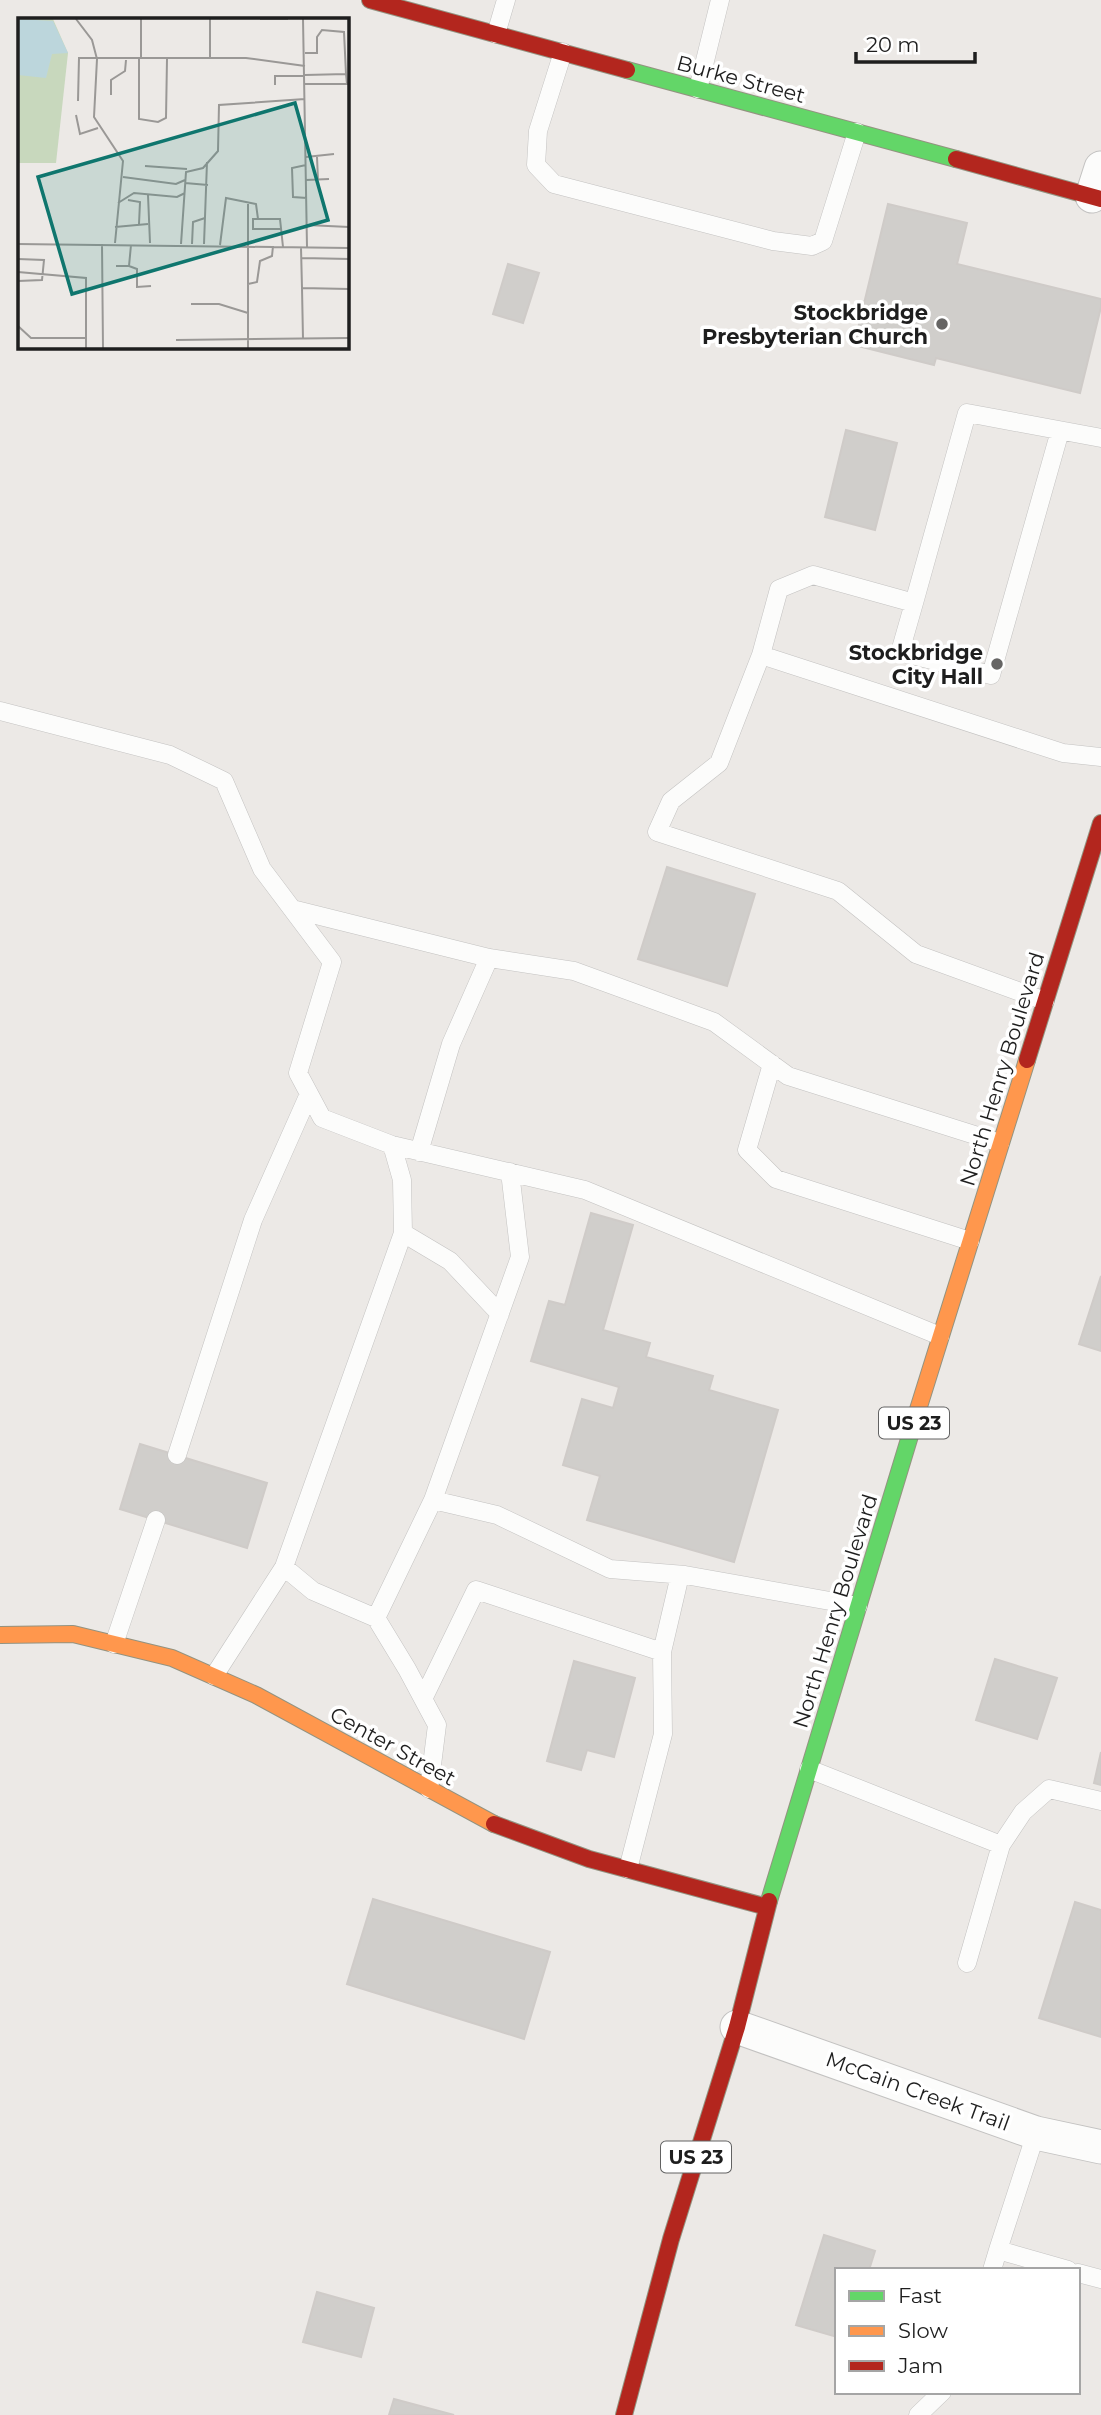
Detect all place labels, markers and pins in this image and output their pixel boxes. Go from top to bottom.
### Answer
place label: Stockbridge Presbyterian Church [702,300,928,349]
marker: Stockbridge Presbyterian Church [934,316,950,332]
place label: Stockbridge City Hall [849,640,983,689]
marker: Stockbridge City Hall [989,656,1005,672]

